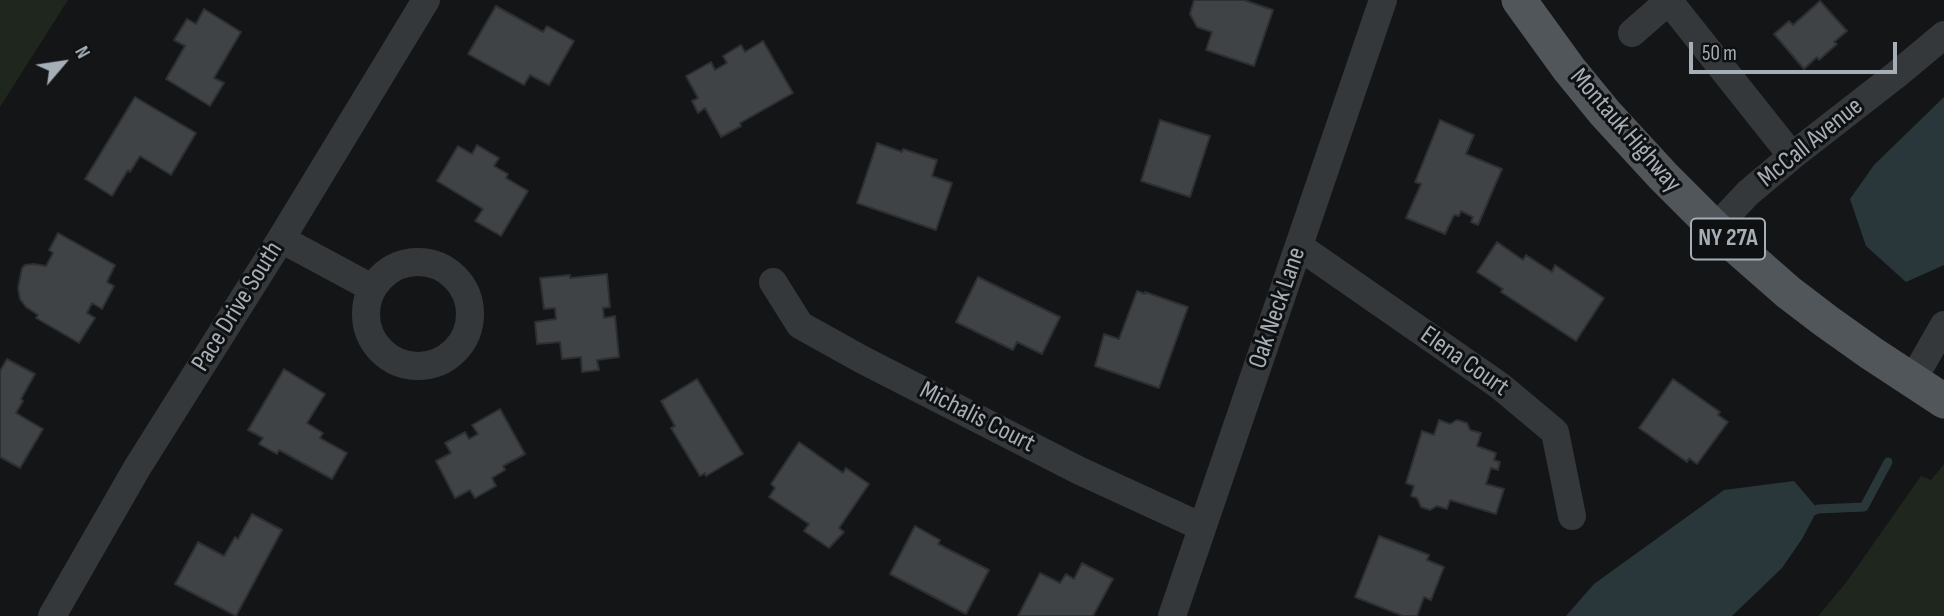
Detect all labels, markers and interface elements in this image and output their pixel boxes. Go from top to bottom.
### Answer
north arrow [28,28,98,98]
scale bar [1692,28,1900,72]
text: 50 m [1702,41,1737,66]
text: N [69,43,94,63]
street label: Montauk Highway [1563,63,1687,199]
street label: McCall Avenue [1752,91,1870,195]
road number: NY 27A [1691,219,1765,260]
street label: Pace Drive South [186,236,290,378]
street label: Oak Neck Lane [1243,243,1313,373]
street label: Elena Court [1414,320,1514,404]
street label: Michalis Court [914,376,1040,460]

